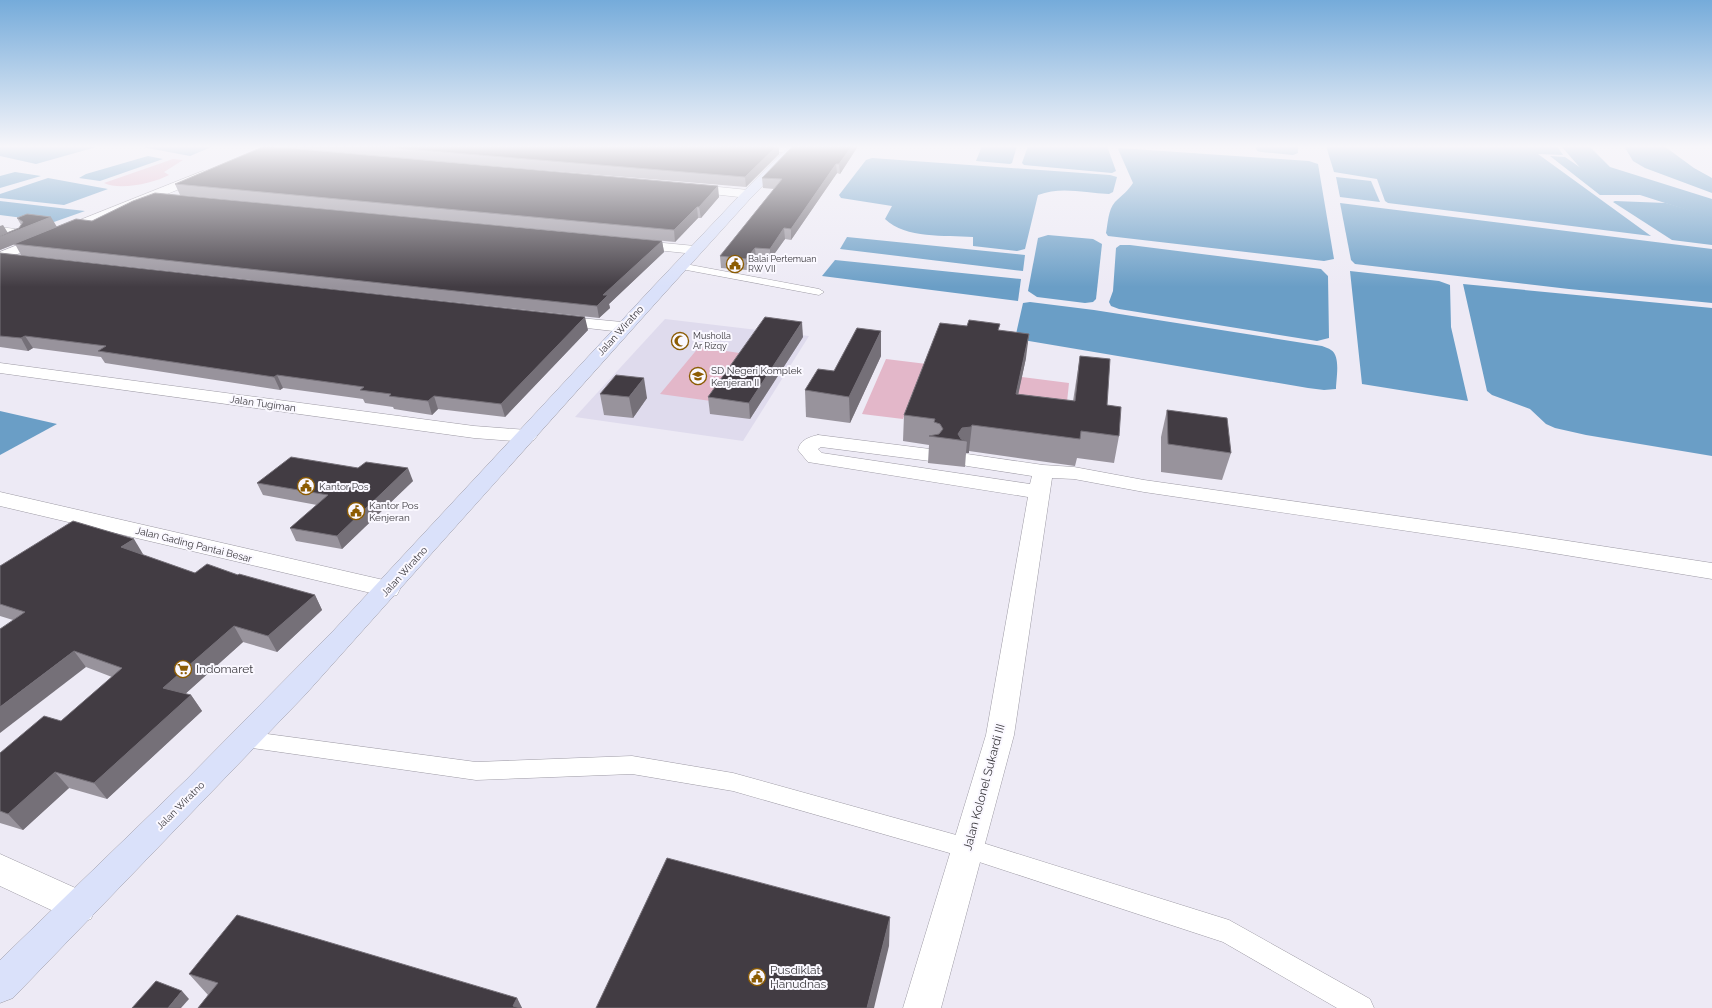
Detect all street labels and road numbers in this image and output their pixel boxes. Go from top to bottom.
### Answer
street label: Jalan Wiratno [595,303,646,357]
street label: Jalan Tugiman [229,393,297,414]
street label: Jalan Gading Pantai Besar [135,525,254,564]
street label: Jalan Wiratno [379,544,430,598]
street label: Jalan Kolonel Sukardi III [960,722,1008,852]
street label: Jalan Wiratno [154,779,207,832]

